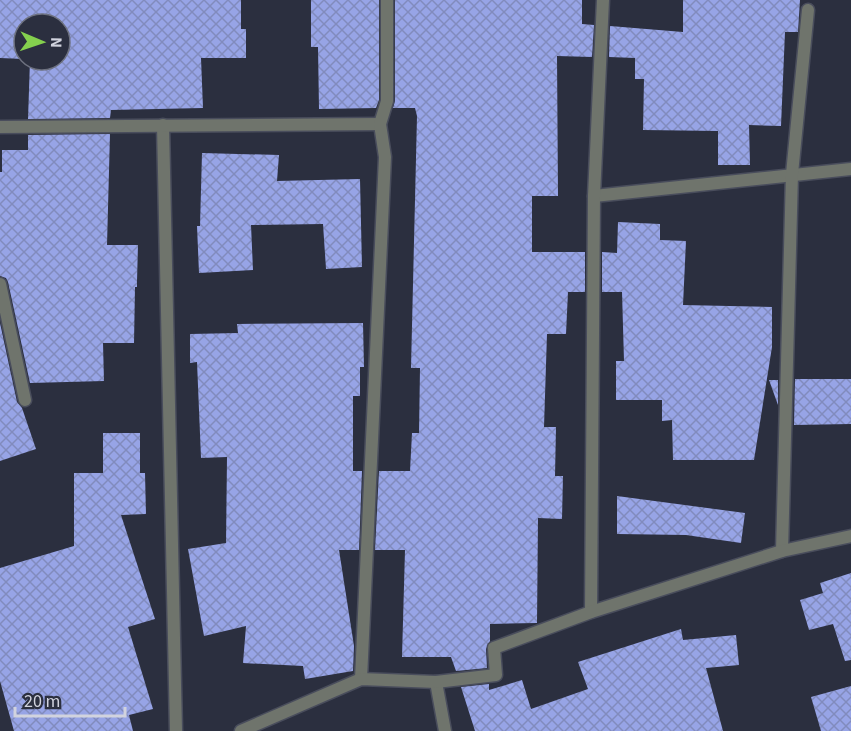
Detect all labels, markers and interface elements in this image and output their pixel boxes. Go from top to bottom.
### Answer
north arrow [12,12,72,72]
text: N [45,37,67,48]
scale bar [15,680,124,718]
text: 20 m [24,689,60,714]

